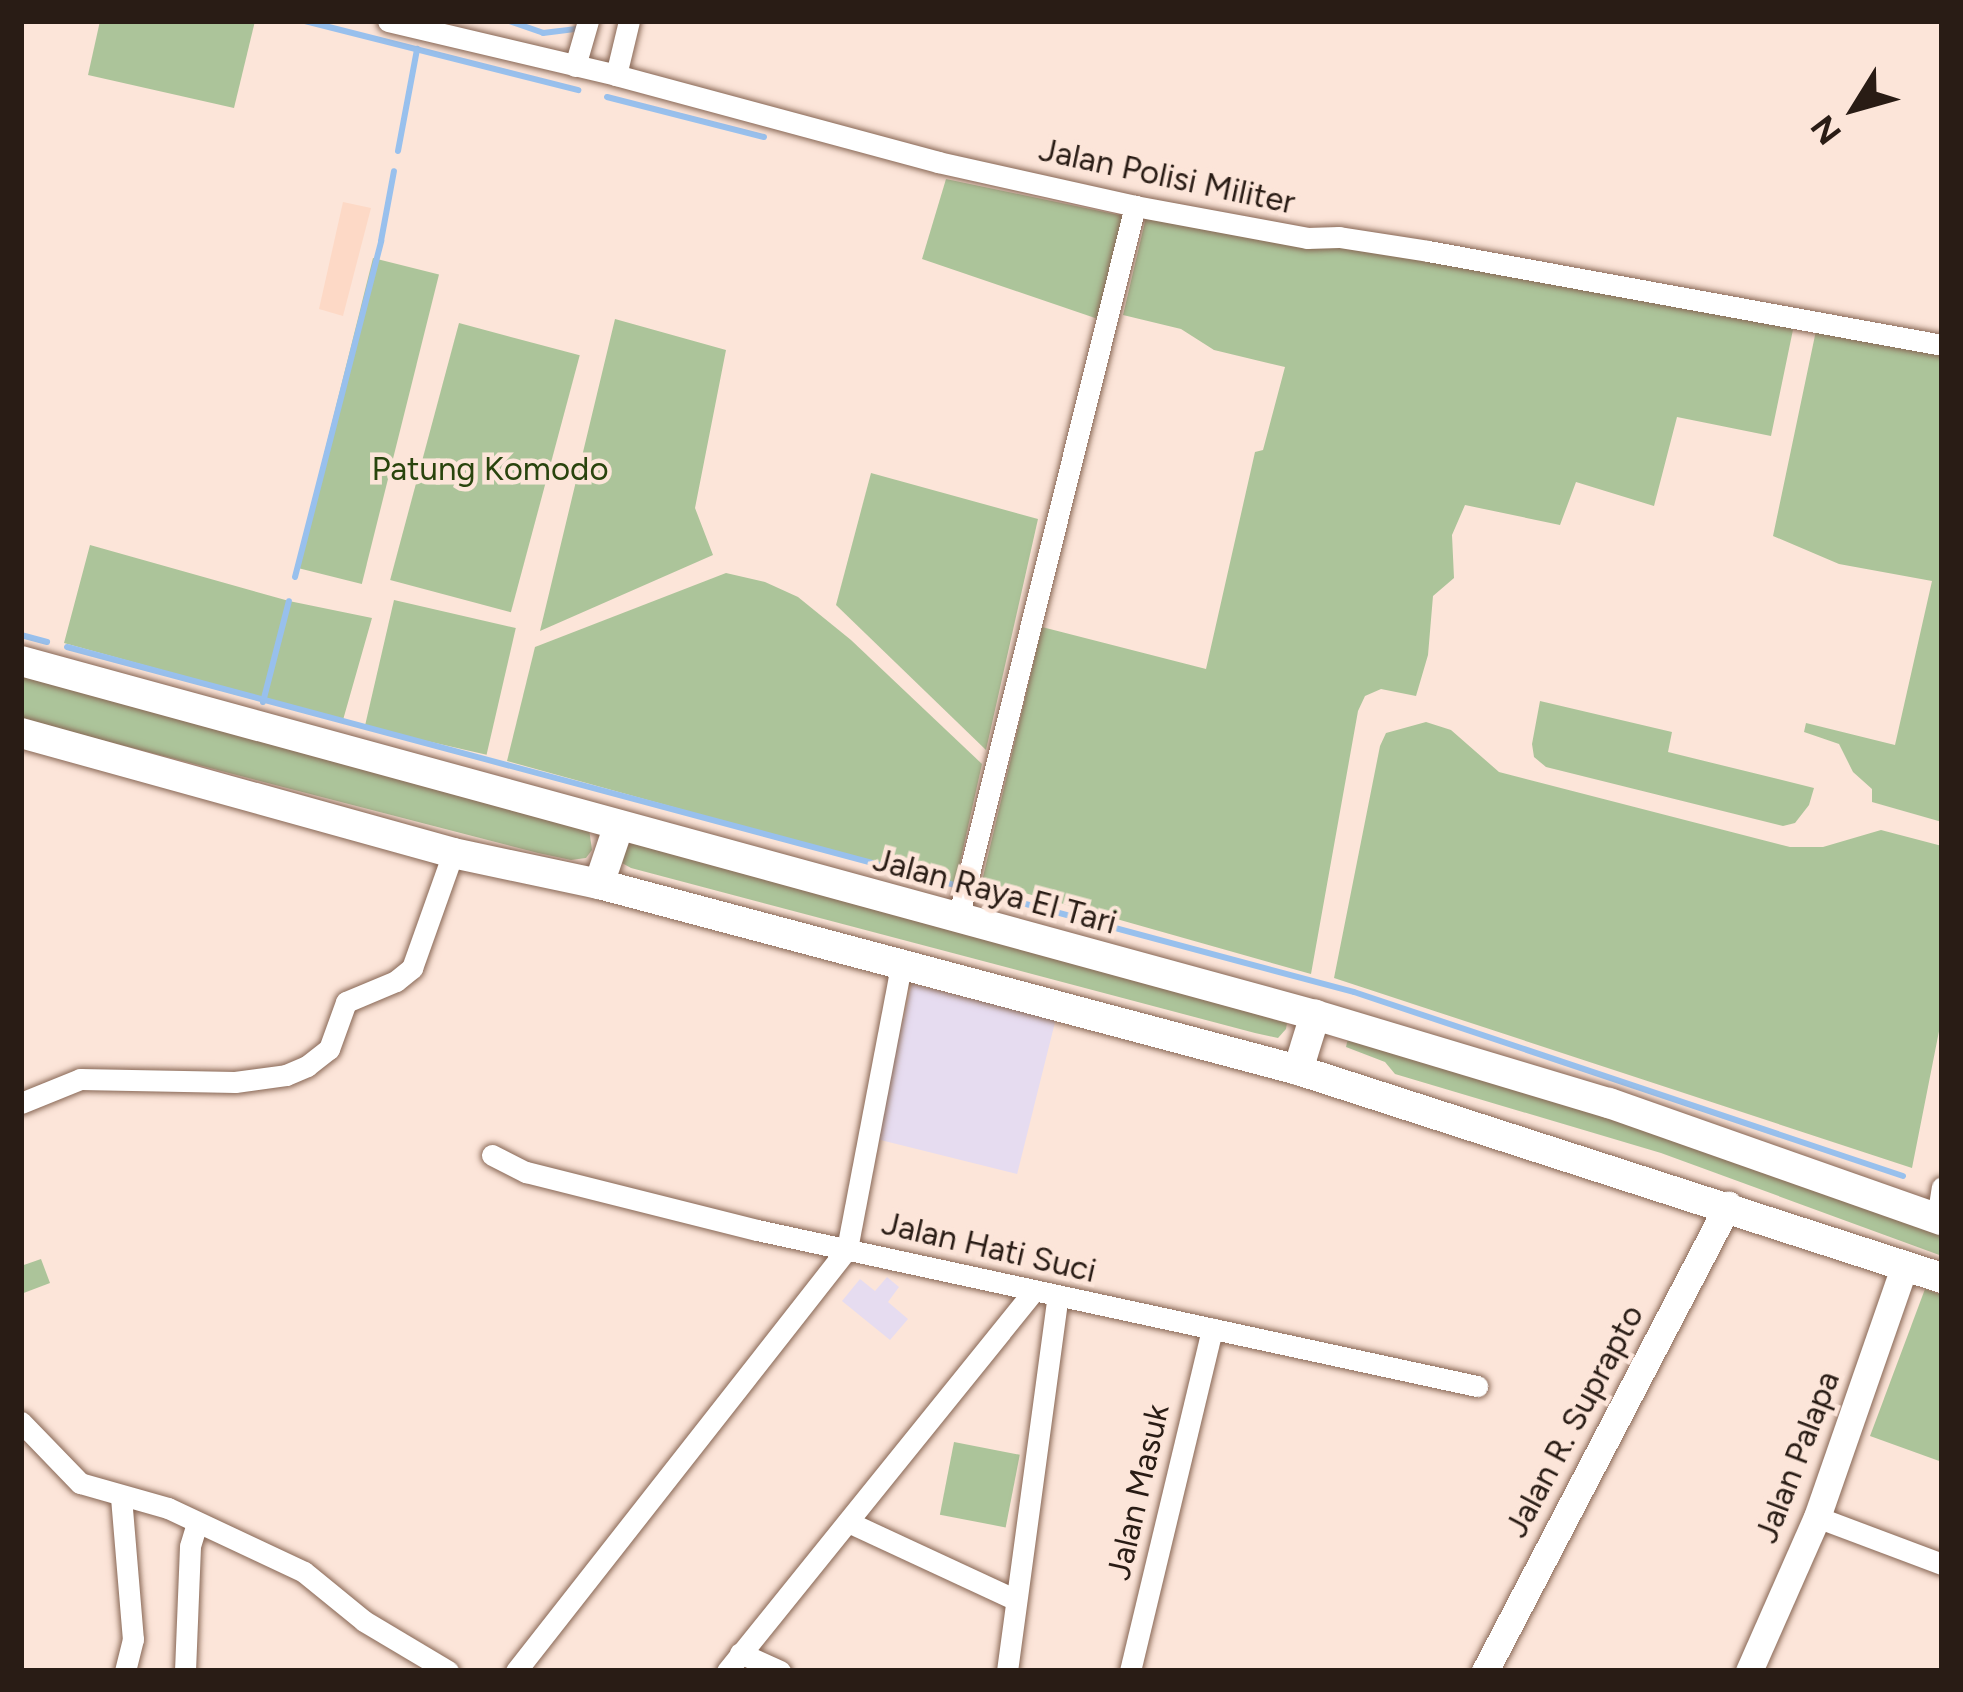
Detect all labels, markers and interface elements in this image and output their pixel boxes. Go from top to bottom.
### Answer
north arrow [1795,48,1915,168]
text: N [1803,108,1849,152]
street label: Jalan Polisi Militer [1035,130,1299,222]
park label: Patung Komodo [371,449,609,489]
street label: Jalan Raya El Tari [869,839,1121,943]
street label: Jalan Hati Suci [878,1203,1100,1291]
street label: Jalan R. Suprapto [1496,1298,1652,1544]
street label: Jalan Palapa [1746,1366,1848,1548]
street label: Jalan Masuk [1099,1400,1177,1584]

